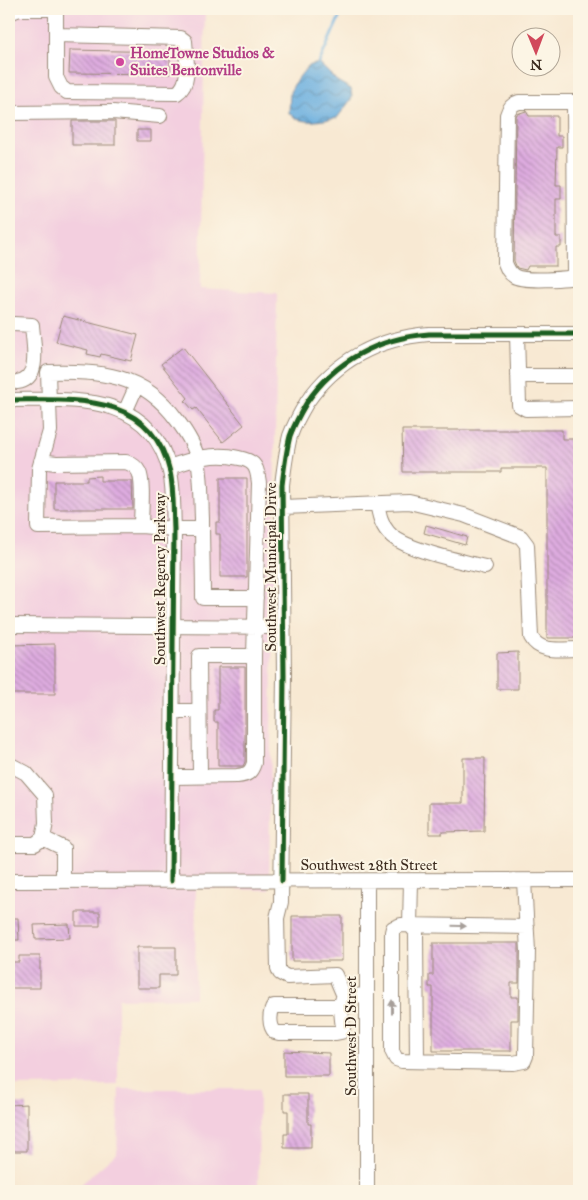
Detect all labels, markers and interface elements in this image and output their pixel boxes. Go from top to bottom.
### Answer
north arrow [510,28,560,78]
place label: HomeTowne Studios & Suites Bentonville [130,44,275,79]
marker: HomeTowne Studios & Suites Bentonville [114,56,126,68]
text: N [530,56,542,73]
street label: Southwest Municipal Drive [262,482,280,652]
street label: Southwest Regency Parkway [151,492,169,665]
street label: Southwest 28th Street [300,856,438,874]
one-way arrow [451,922,467,930]
street label: Southwest D Street [342,975,360,1096]
one-way arrow [388,999,396,1015]

